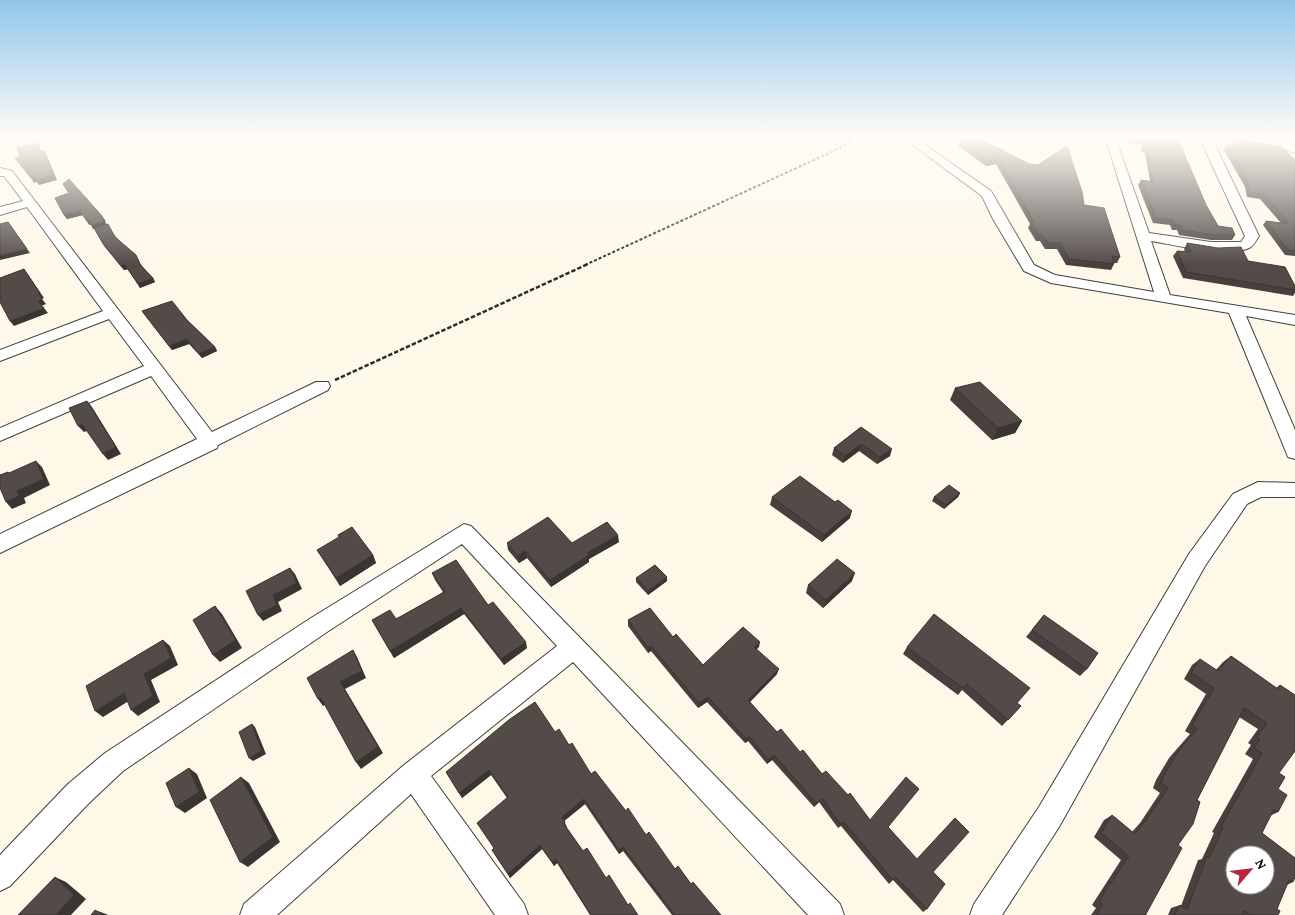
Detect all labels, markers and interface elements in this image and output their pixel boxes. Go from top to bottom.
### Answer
north arrow [1225,845,1275,895]
text: N [1252,856,1271,872]

